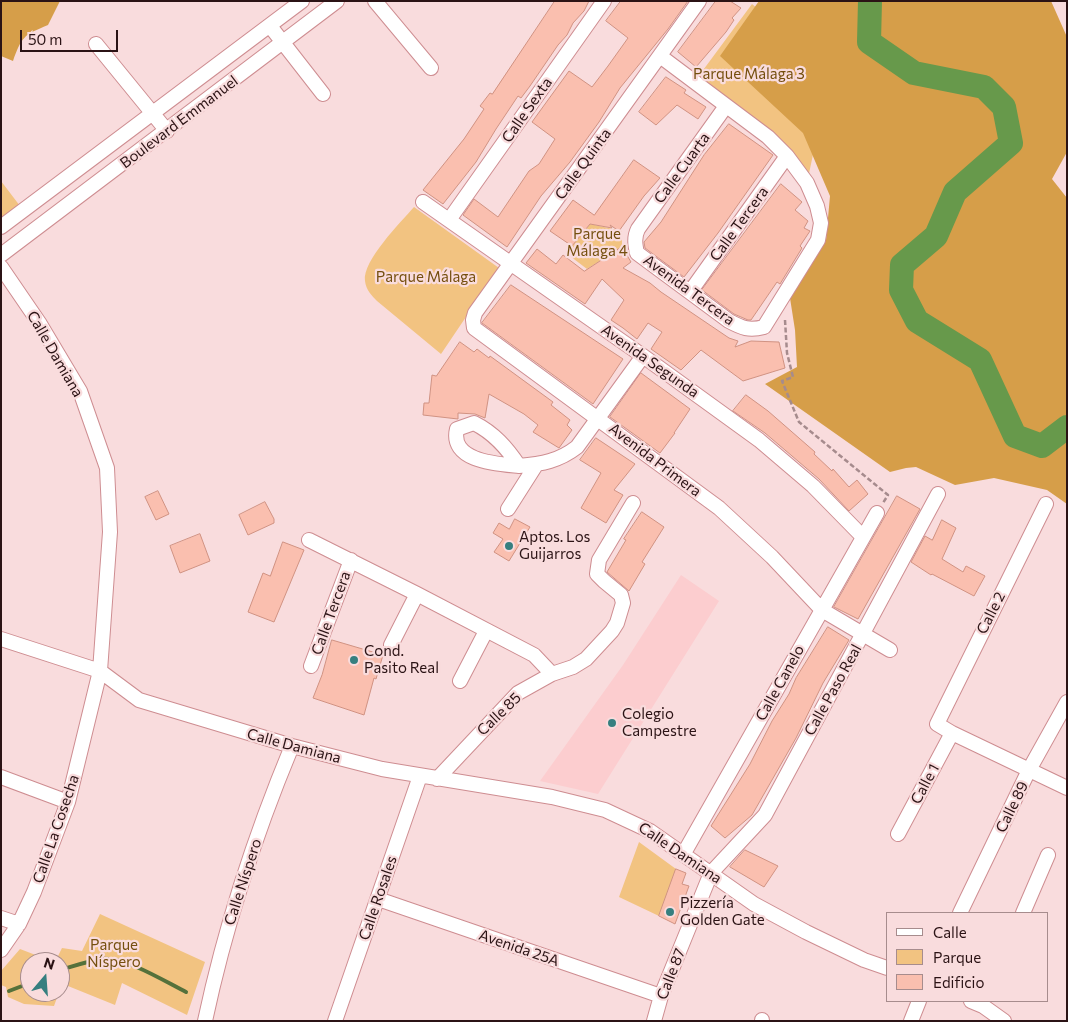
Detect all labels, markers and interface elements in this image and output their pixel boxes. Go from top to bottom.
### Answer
scale bar [22,20,120,52]
text: 50 m [28,30,62,48]
park label: Parque Málaga 3 [693,65,805,83]
street label: Boulevard Emmanuel [117,72,241,172]
street label: Calle Sexta [498,74,556,146]
street label: Calle Quinta [551,125,615,203]
street label: Calle Cuarta [650,129,714,207]
street label: Calle Tercera [706,183,772,265]
park label: Parque Málaga 4 [566,225,628,260]
street label: Avenida Tercera [640,251,738,329]
park label: Parque Málaga [376,268,476,286]
street label: Calle Damiana [23,308,87,400]
street label: Avenida Segunda [598,321,702,401]
street label: Avenida Primera [605,419,705,501]
place label: Aptos. Los Guijarros [519,528,590,563]
marker: Aptos. Los Guijarros [503,540,515,552]
street label: Calle Tercera [308,569,354,657]
street label: Calle 2 [973,589,1009,637]
street label: Calle Paso Real [801,641,865,739]
place label: Cond. Pasito Real [364,642,439,677]
street label: Calle Canelo [752,642,808,724]
marker: Cond. Pasito Real [348,654,360,666]
street label: Calle 85 [473,689,525,739]
place label: Colegio Campestre [622,705,697,740]
marker: Colegio Campestre [606,717,618,729]
street label: Calle Damiana [245,725,343,767]
street label: Calle 1 [907,761,943,807]
street label: Calle La Cosecha [29,772,83,886]
street label: Calle 89 [992,778,1032,836]
street label: Calle Damiana [635,819,725,887]
street label: Calle Níspero [221,836,265,928]
street label: Calle Rosales [355,853,401,943]
place label: Pizzería Golden Gate [680,894,765,929]
marker: Pizzería Golden Gate [664,906,676,918]
legend [886,912,1048,1002]
text: Calle [933,923,967,941]
street label: Avenida 25A [476,926,562,970]
park label: Parque Níspero [87,936,141,971]
street label: Calle 87 [653,946,689,1002]
text: Parque [933,948,981,966]
north arrow [20,952,70,1002]
text: N [42,954,57,973]
text: Edificio [933,973,984,991]

